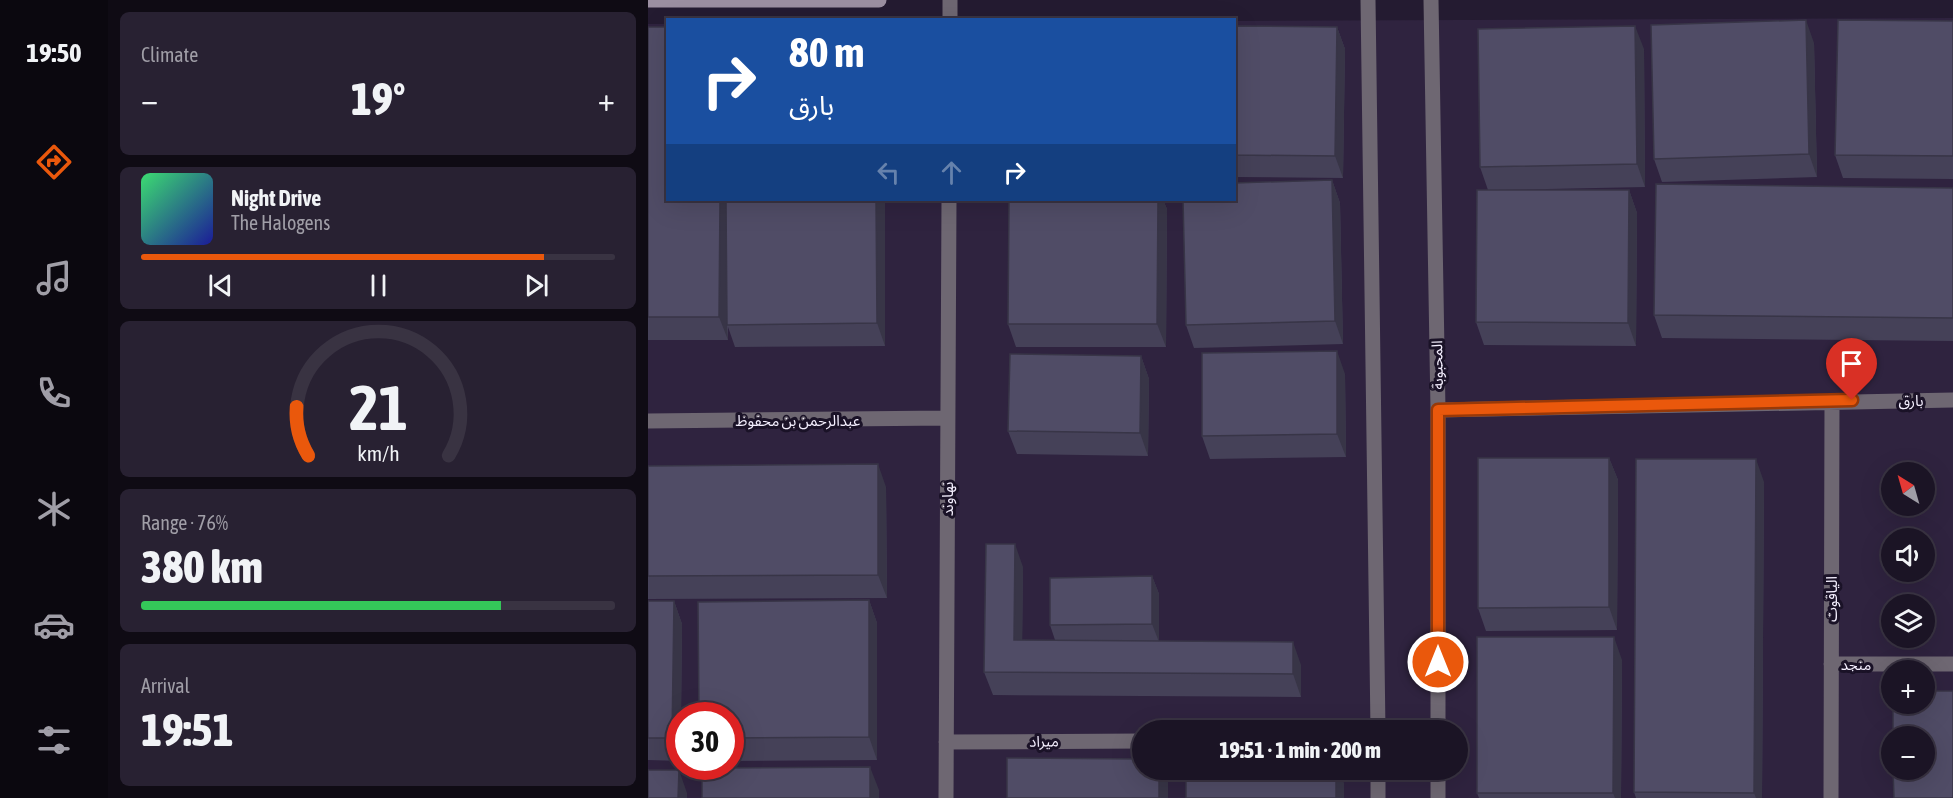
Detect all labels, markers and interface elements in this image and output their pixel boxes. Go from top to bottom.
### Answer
text: 80 m [789,28,864,76]
text: 19:50 [26,37,82,68]
icon: right [690,42,768,120]
text: Climate [141,43,198,66]
text: 19° [351,73,405,125]
text: − [141,80,158,118]
text: + [598,80,615,118]
text: بارق [789,90,834,121]
icon: directions [33,141,75,183]
icon: left [872,156,905,189]
icon: ahead [935,156,968,189]
icon: right [998,156,1031,189]
text: Night Drive [231,185,321,211]
text: The Halogens [231,211,330,234]
icon: music [33,257,75,299]
icon: previous [204,269,237,302]
icon: pause [362,269,395,302]
icon: next [520,269,553,302]
pin [1826,338,1877,400]
street label: المحبوبة [1428,340,1447,390]
icon: arrive [1835,347,1868,380]
icon: phone [33,372,75,414]
text: 21 [349,372,407,443]
street label: بارق [1898,392,1924,410]
street label: عبدالرحمن بن محفوظ [736,412,861,430]
text: km/h [357,441,399,466]
north arrow [1881,462,1935,516]
map controls [1881,462,1935,780]
street label: نهاوند [939,482,957,516]
icon: climate [33,488,75,530]
text: Range · 76% [141,511,228,534]
button: sound [1881,528,1935,582]
text: 380 km [141,541,263,593]
street label: الياقوت [1823,576,1841,622]
button: layers [1881,594,1935,648]
icon: car [33,604,75,646]
position arrow [1406,630,1470,694]
street label: منجد [1841,656,1871,673]
button: + [1881,660,1935,714]
text: Arrival [141,674,190,697]
speed limit sign: 30 [666,702,744,780]
text: 19:51 [141,704,234,756]
icon: filters [33,719,75,761]
button: − [1881,726,1935,780]
street label: ميراد [1029,732,1059,751]
text: 19:51 · 1 min · 200 m [1219,737,1381,763]

